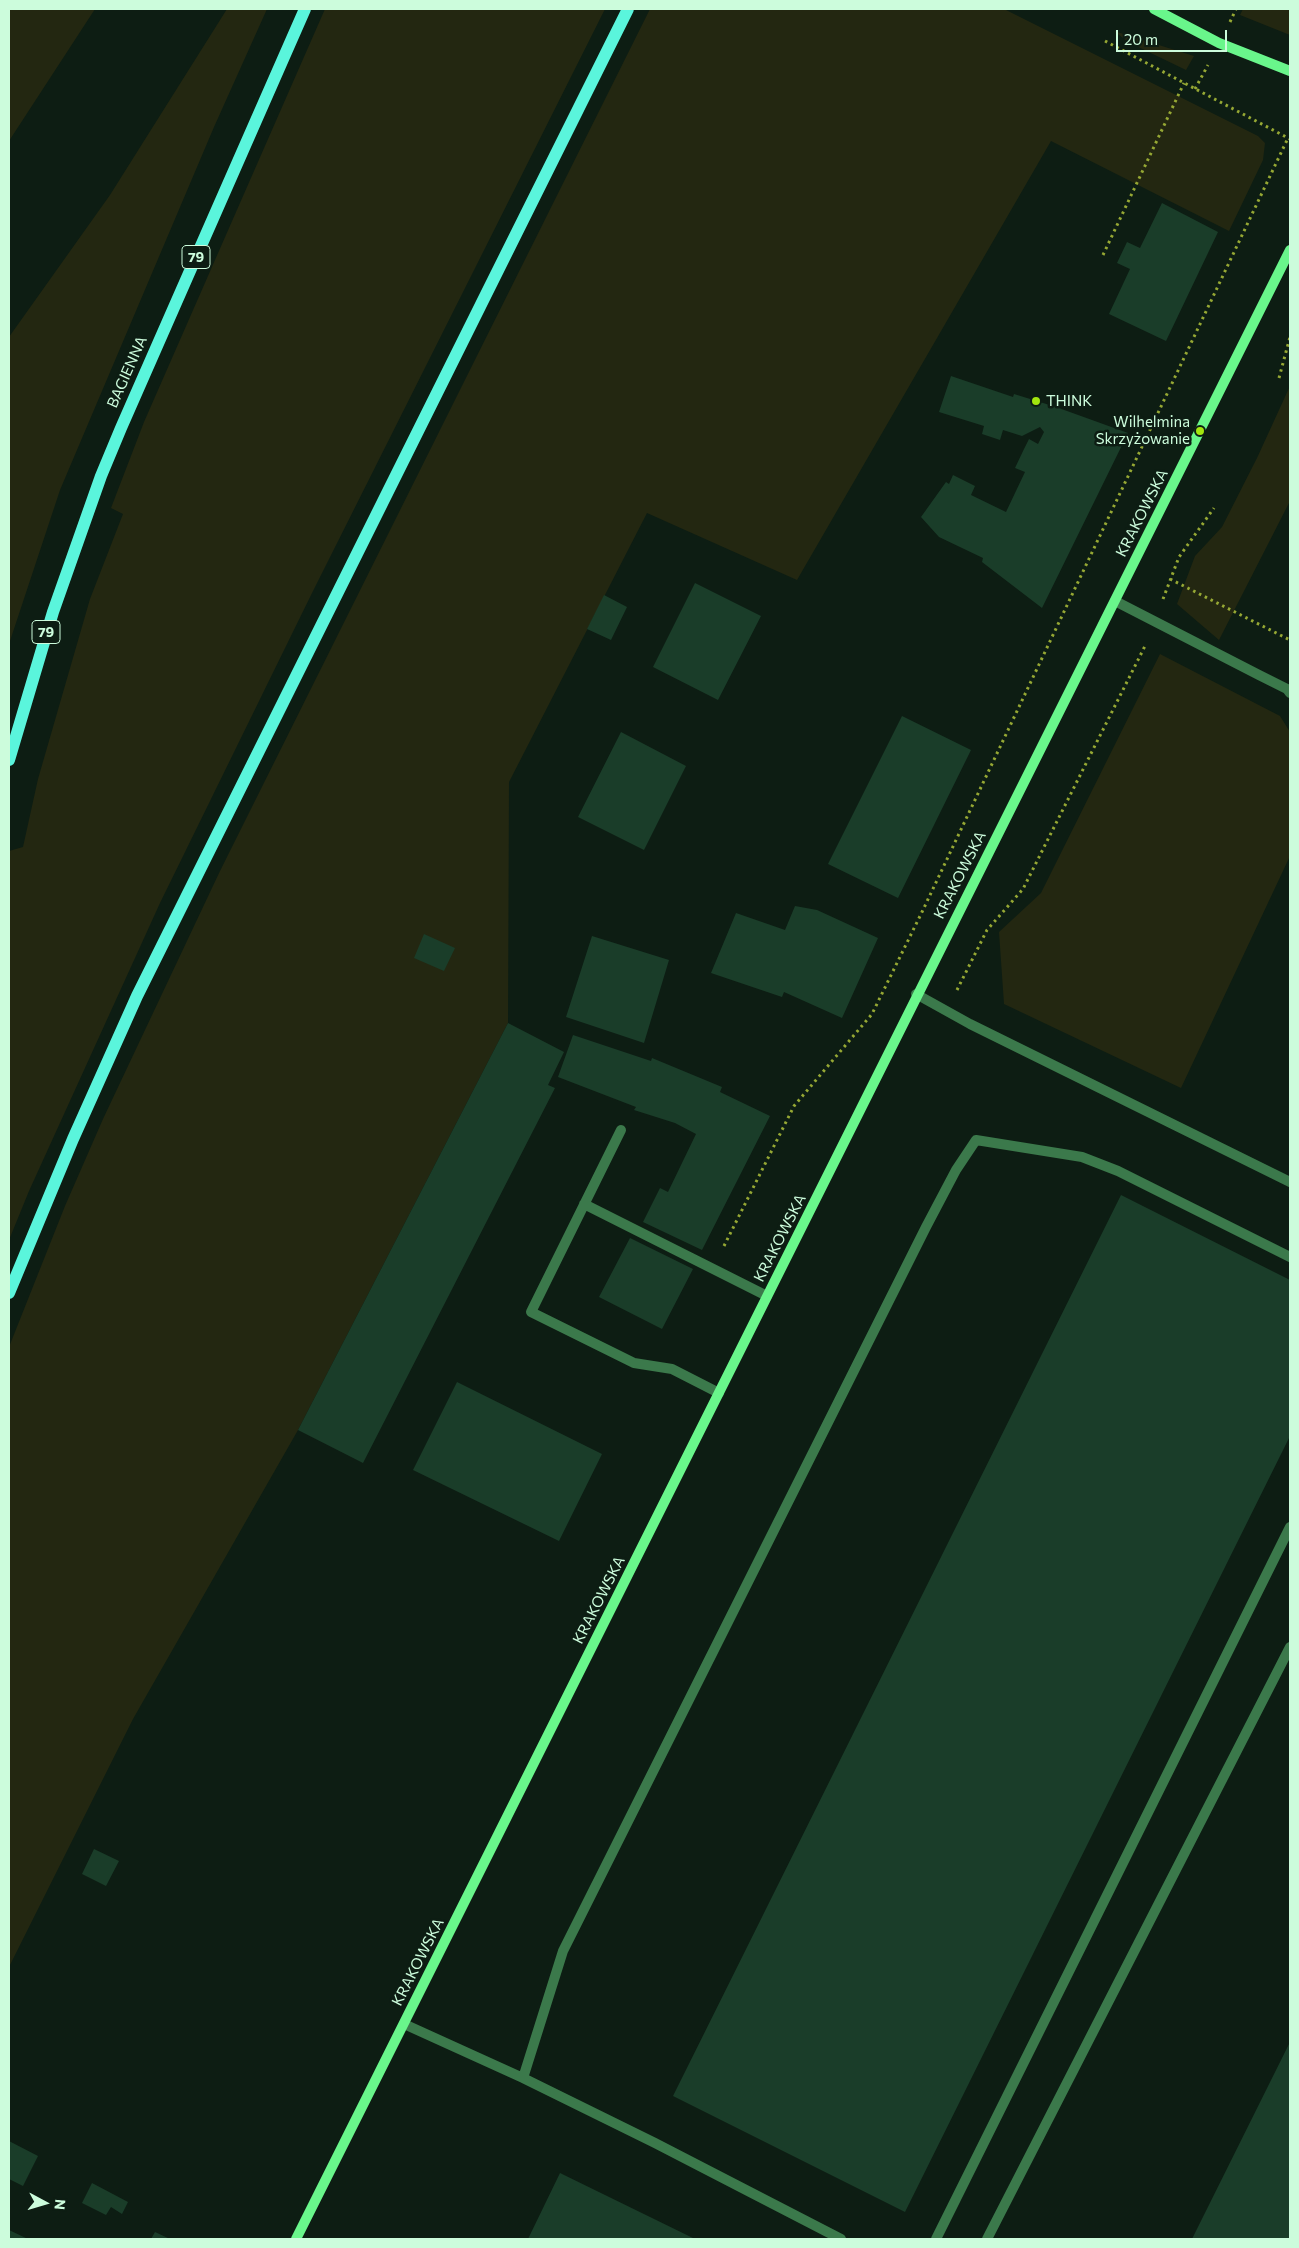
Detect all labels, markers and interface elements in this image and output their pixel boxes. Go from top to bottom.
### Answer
scale bar [1119,20,1230,52]
text: 20 m [1124,30,1158,48]
road number: 79 [182,246,210,268]
street label: BAGIENNA [103,333,151,411]
place label: THINK [1046,392,1092,410]
marker: THINK [1030,395,1042,407]
place label: Wilhelmina Skrzyżowanie [1096,413,1190,448]
marker: Wilhelmina Skrzyżowanie [1194,425,1206,437]
street label: KRAKOWSKA [1112,466,1172,560]
road number: 79 [32,620,60,644]
street label: KRAKOWSKA [930,828,990,922]
street label: KRAKOWSKA [750,1191,810,1285]
street label: KRAKOWSKA [569,1553,629,1647]
street label: KRAKOWSKA [388,1915,448,2009]
north arrow [20,2178,70,2228]
text: N [51,2199,69,2211]

